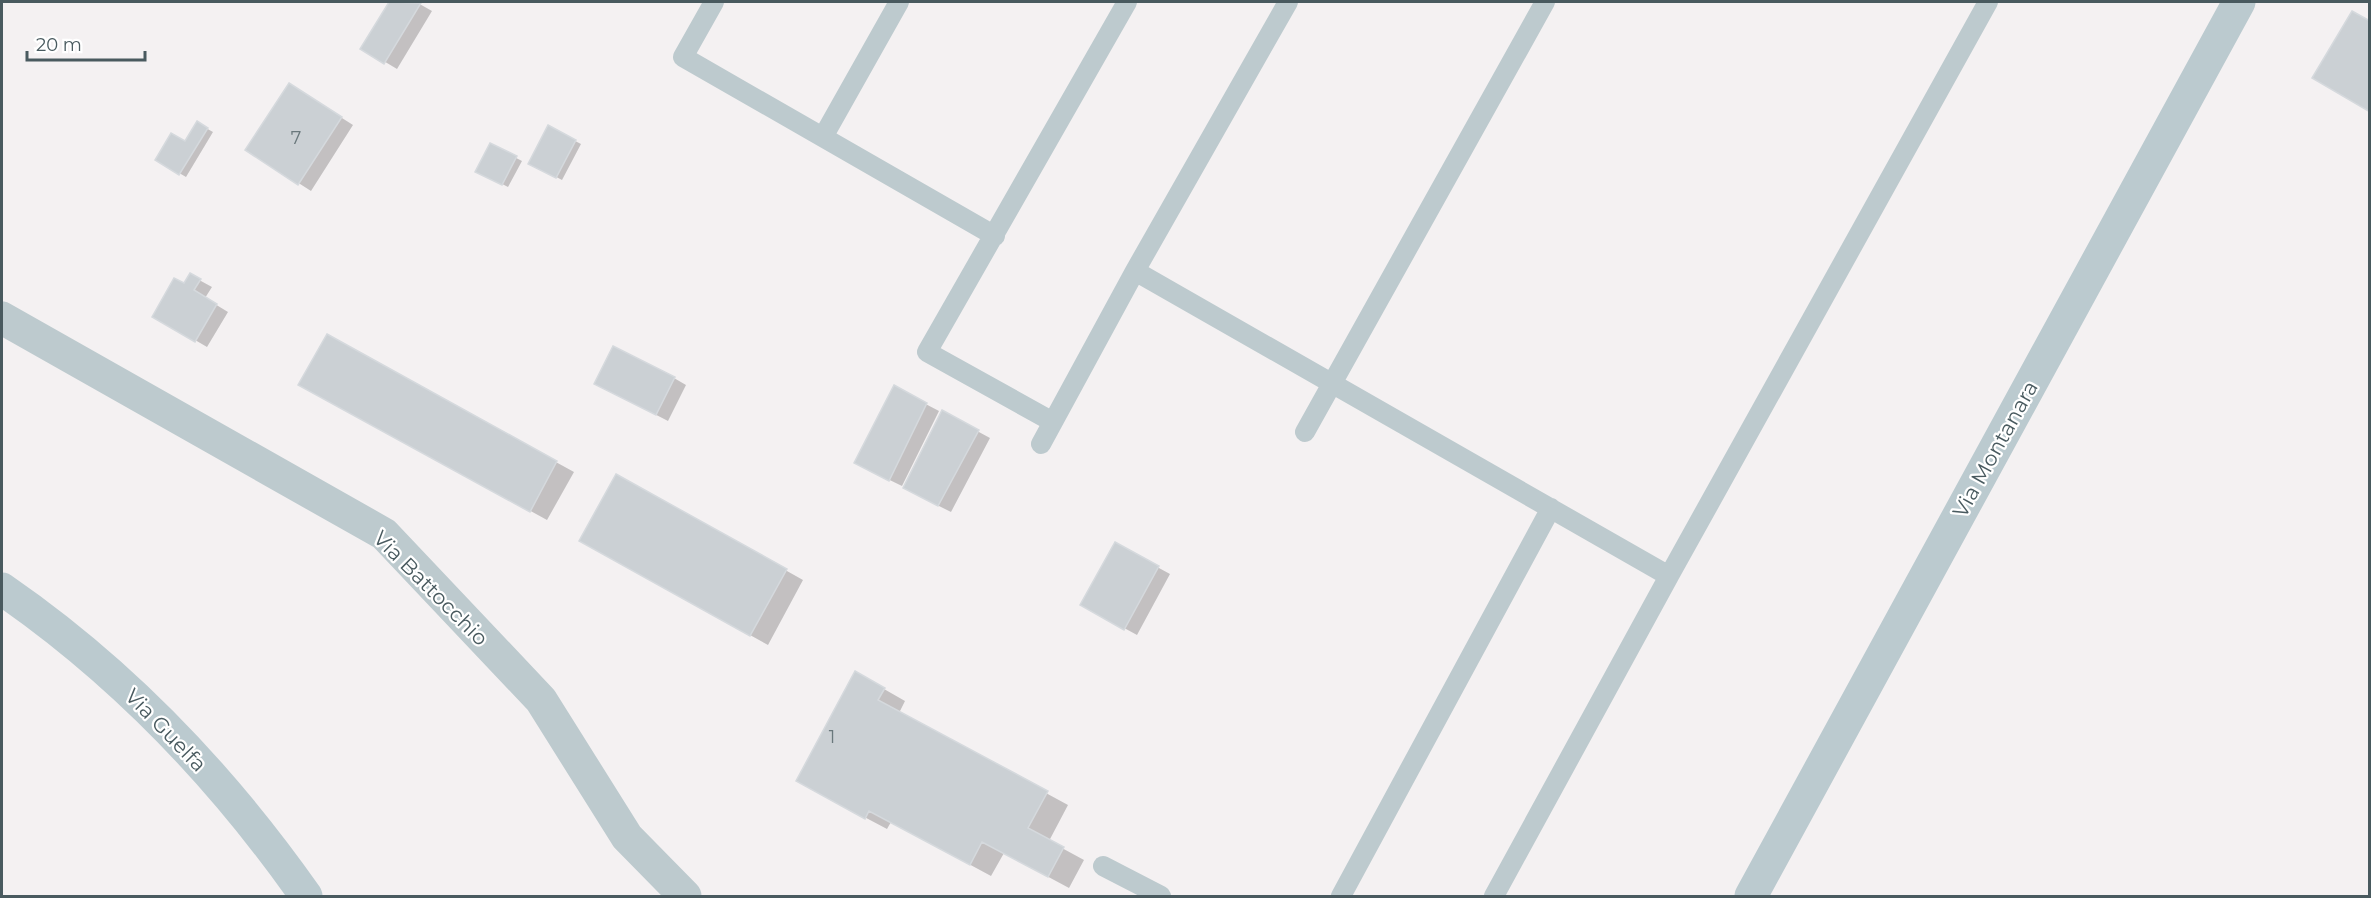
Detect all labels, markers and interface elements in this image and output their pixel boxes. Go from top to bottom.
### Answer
scale bar [27,24,146,62]
text: 20 m [36,34,82,56]
house number: 7 [291,127,301,149]
street label: Via Montanara [1947,376,2043,522]
street label: Via Battocchio [368,525,494,651]
street label: Via Guelfa [120,683,212,777]
house number: 1 [829,726,835,748]

